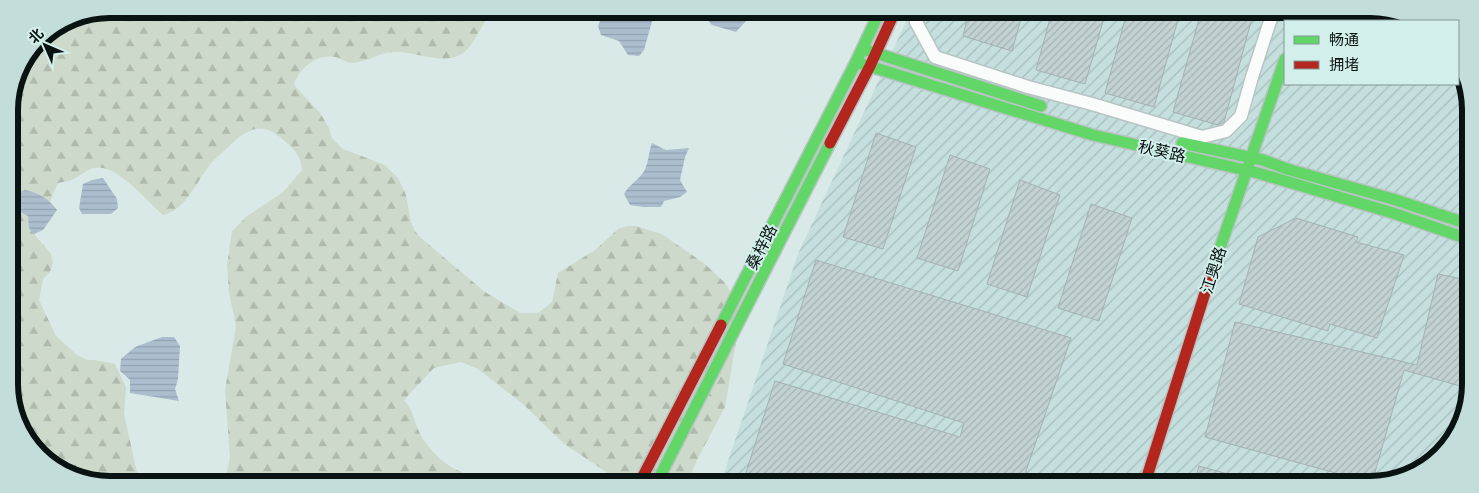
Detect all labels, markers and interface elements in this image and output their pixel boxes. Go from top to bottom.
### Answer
north arrow [20,20,70,70]
legend [1284,20,1459,85]
text: 北 [24,24,46,46]
text: 畅通 [1329,30,1359,49]
text: 拥堵 [1329,55,1359,74]
street label: 秋葵路 [1136,136,1188,166]
street label: 桑梓路 [741,221,781,273]
street label: 江奥路 [1196,244,1230,296]

